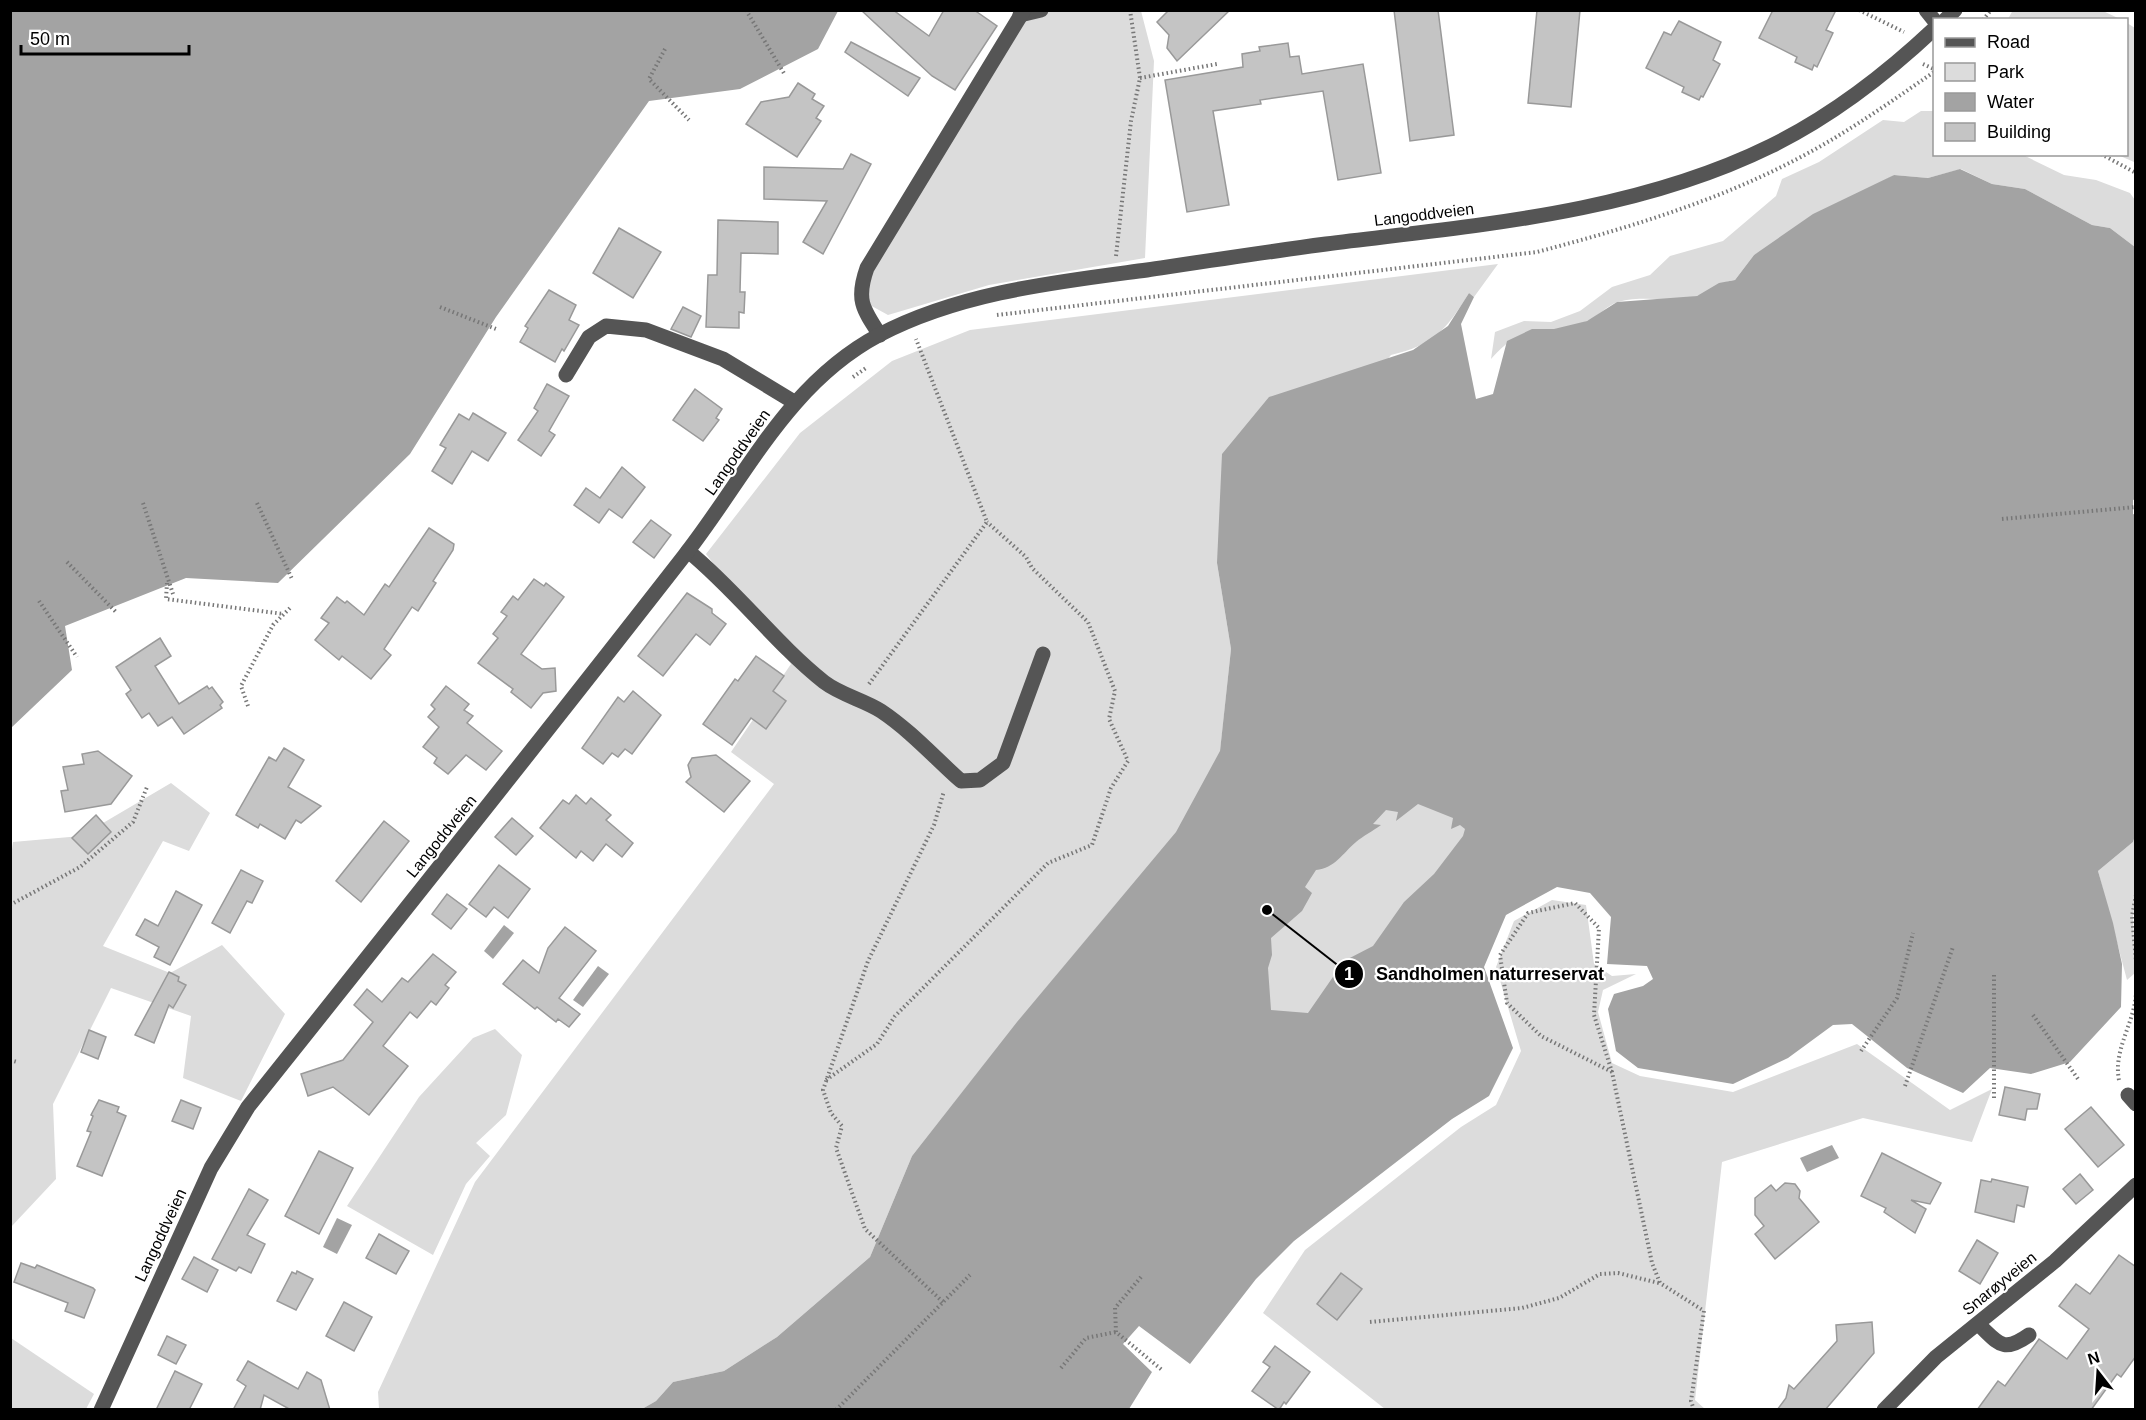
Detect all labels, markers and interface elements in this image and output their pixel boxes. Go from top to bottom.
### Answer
scale bar [21,18,189,56]
legend [1933,18,2128,156]
text: 50 m [30,29,70,49]
text: Road [1987,32,2030,52]
text: Park [1987,62,2025,82]
text: Water [1987,92,2034,112]
text: Building [1987,122,2051,142]
street label: Langoddveien [1373,200,1475,229]
street label: Langoddveien [702,406,773,498]
street label: Langoddveien [403,792,480,881]
callout: Sandholmen naturreservat [1334,956,1616,992]
text: 1 [1344,964,1354,984]
text: Sandholmen naturreservat [1376,964,1604,984]
street label: Langoddveien [132,1186,189,1284]
street label: Snarøyveien [1959,1249,2040,1318]
north arrow [2068,1342,2128,1402]
text: N [2086,1348,2102,1368]

